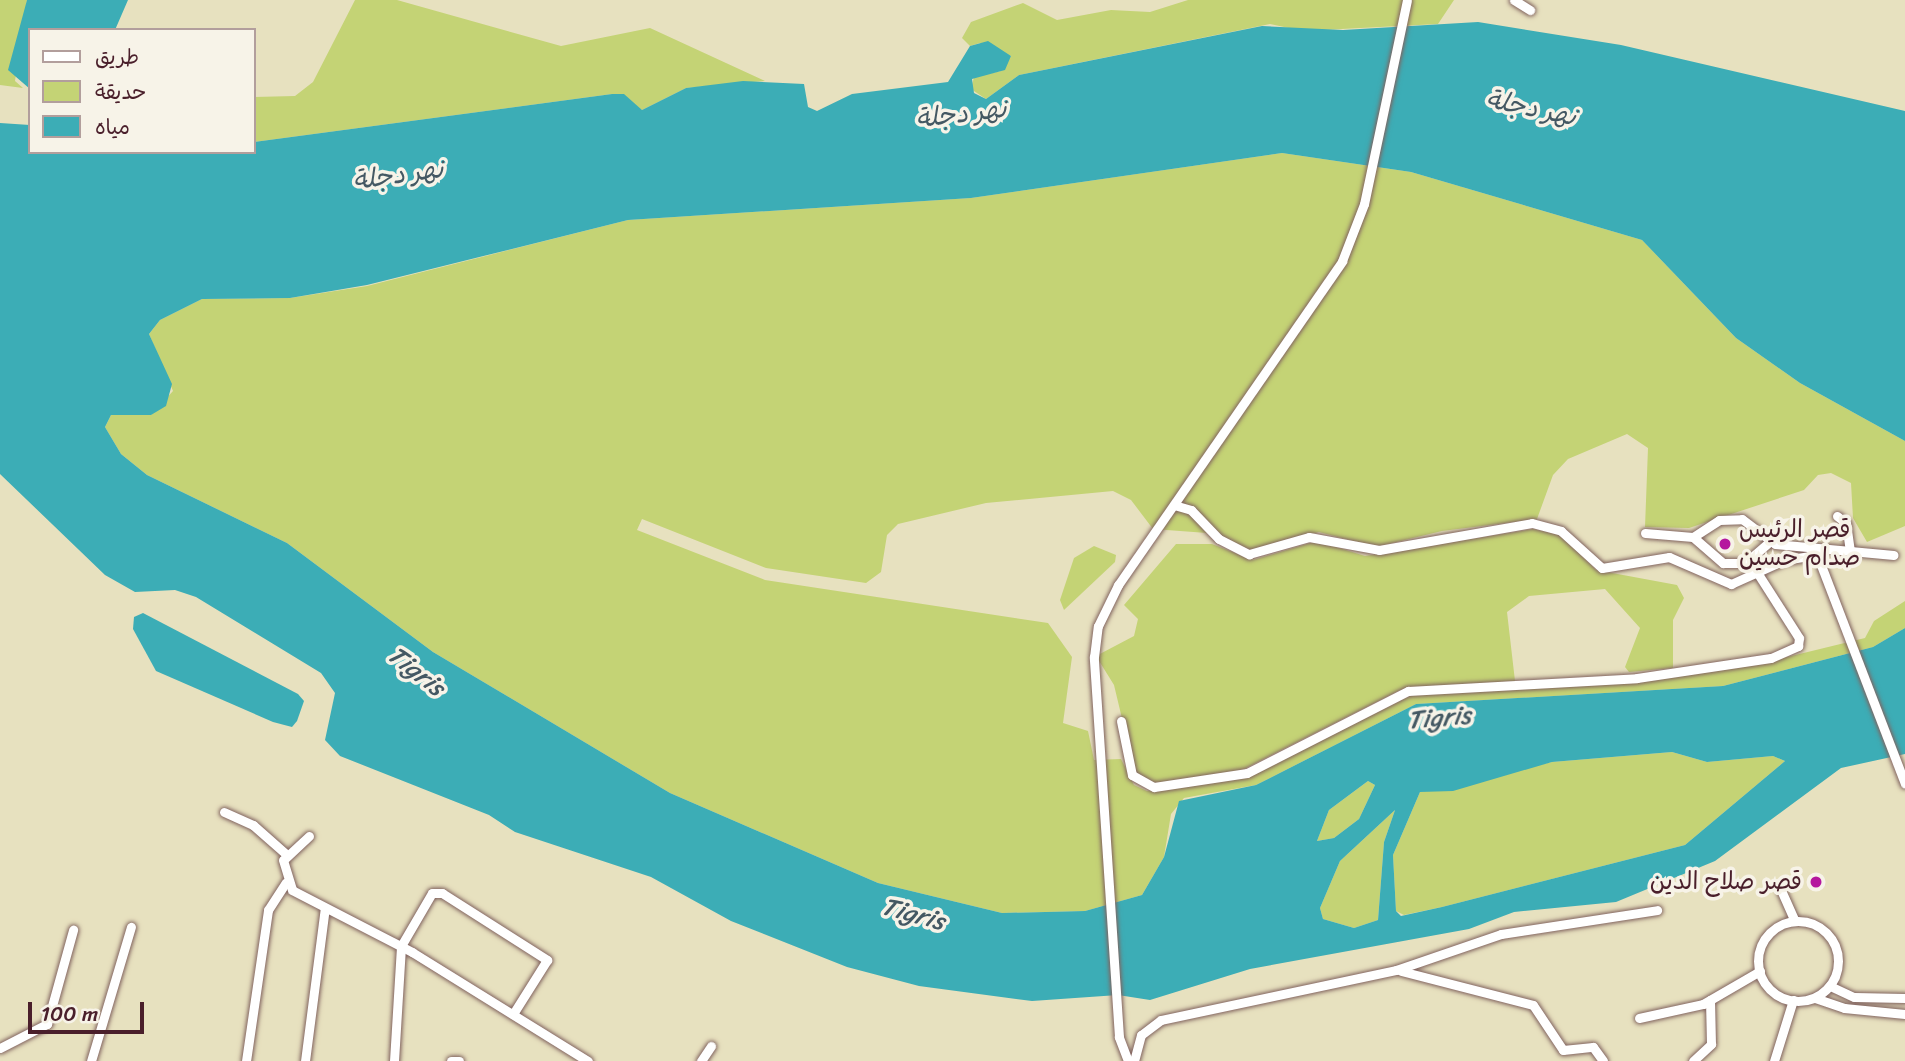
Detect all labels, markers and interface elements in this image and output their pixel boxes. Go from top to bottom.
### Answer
legend [28,28,256,154]
text: طريق [95,38,139,76]
text: حديقة [95,73,146,111]
water label: نهر دجلة [1483,83,1579,133]
water label: نهر دجلة [914,93,1008,135]
text: مياه [95,108,130,146]
water label: نهر دجلة [351,153,445,197]
place label: قصر الرئيس صدام حسين [1739,516,1860,572]
marker: قصر الرئيس صدام حسين [1717,536,1733,552]
water label: Tigris [381,639,451,703]
water label: Tigris [1406,700,1472,736]
place label: قصر صلاح الدين [1650,868,1802,896]
marker: قصر صلاح الدين [1808,874,1824,890]
water label: Tigris [878,891,948,937]
scale bar [32,988,147,1032]
text: 100 m [41,995,98,1033]

